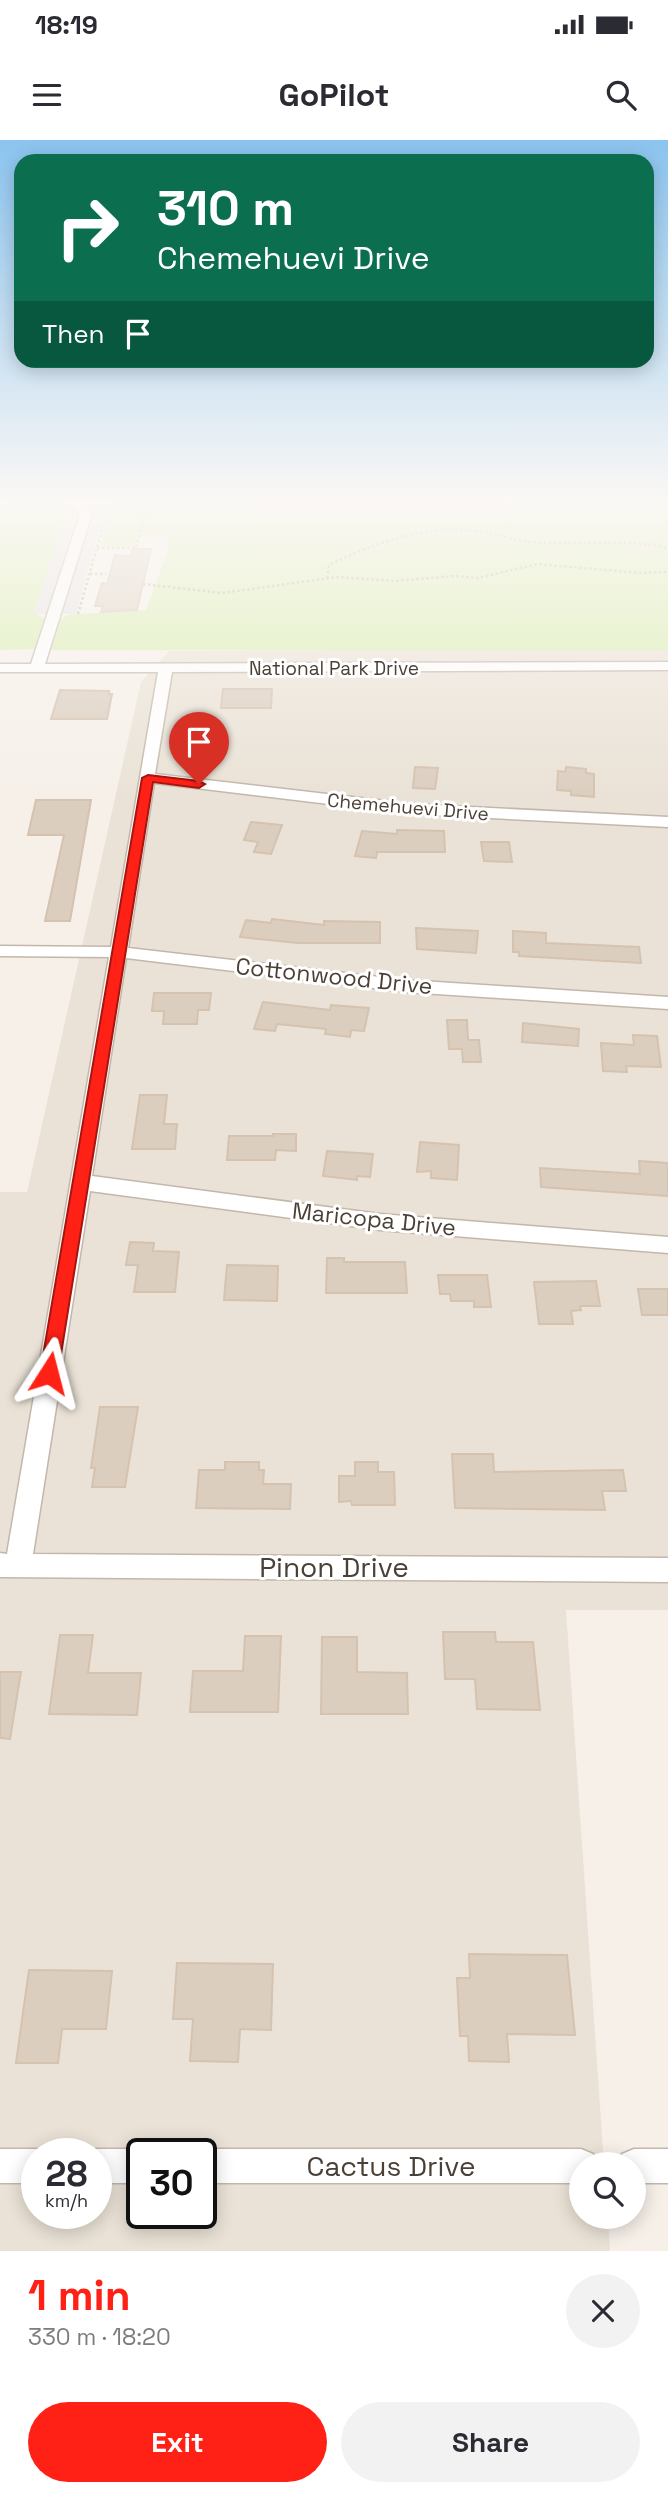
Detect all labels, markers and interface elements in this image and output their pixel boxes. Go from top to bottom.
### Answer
text: 18:19 [35,8,98,42]
text: GoPilot [279,75,389,115]
icon: menu [28,76,66,114]
icon: search [602,76,640,114]
text: 310 m [157,177,294,239]
icon: right [42,182,133,273]
text: Chemehuevi Drive [157,238,430,278]
icon: arrive [119,315,157,353]
text: Then [42,317,105,351]
street label: National Park Drive [249,656,419,681]
pin [169,712,229,784]
icon: arrive [180,723,218,761]
street label: Chemehuevi Drive [326,787,490,827]
street label: Cottonwood Drive [234,951,434,1001]
street label: Maricopa Drive [291,1195,457,1243]
position arrow [12,1336,86,1410]
street label: Pinon Drive [259,1549,409,1585]
speed limit sign: 30 [126,2138,217,2229]
street label: Cactus Drive [307,2148,475,2184]
text: 28 [46,2152,87,2196]
map controls [569,2152,646,2229]
button: search [569,2152,646,2229]
text: km/h [45,2189,88,2212]
text: 1 min [28,2269,131,2322]
button: close [566,2274,640,2348]
text: 330 m · 18:20 [28,2322,171,2352]
button: Exit [28,2402,327,2482]
button: Share [341,2402,640,2482]

